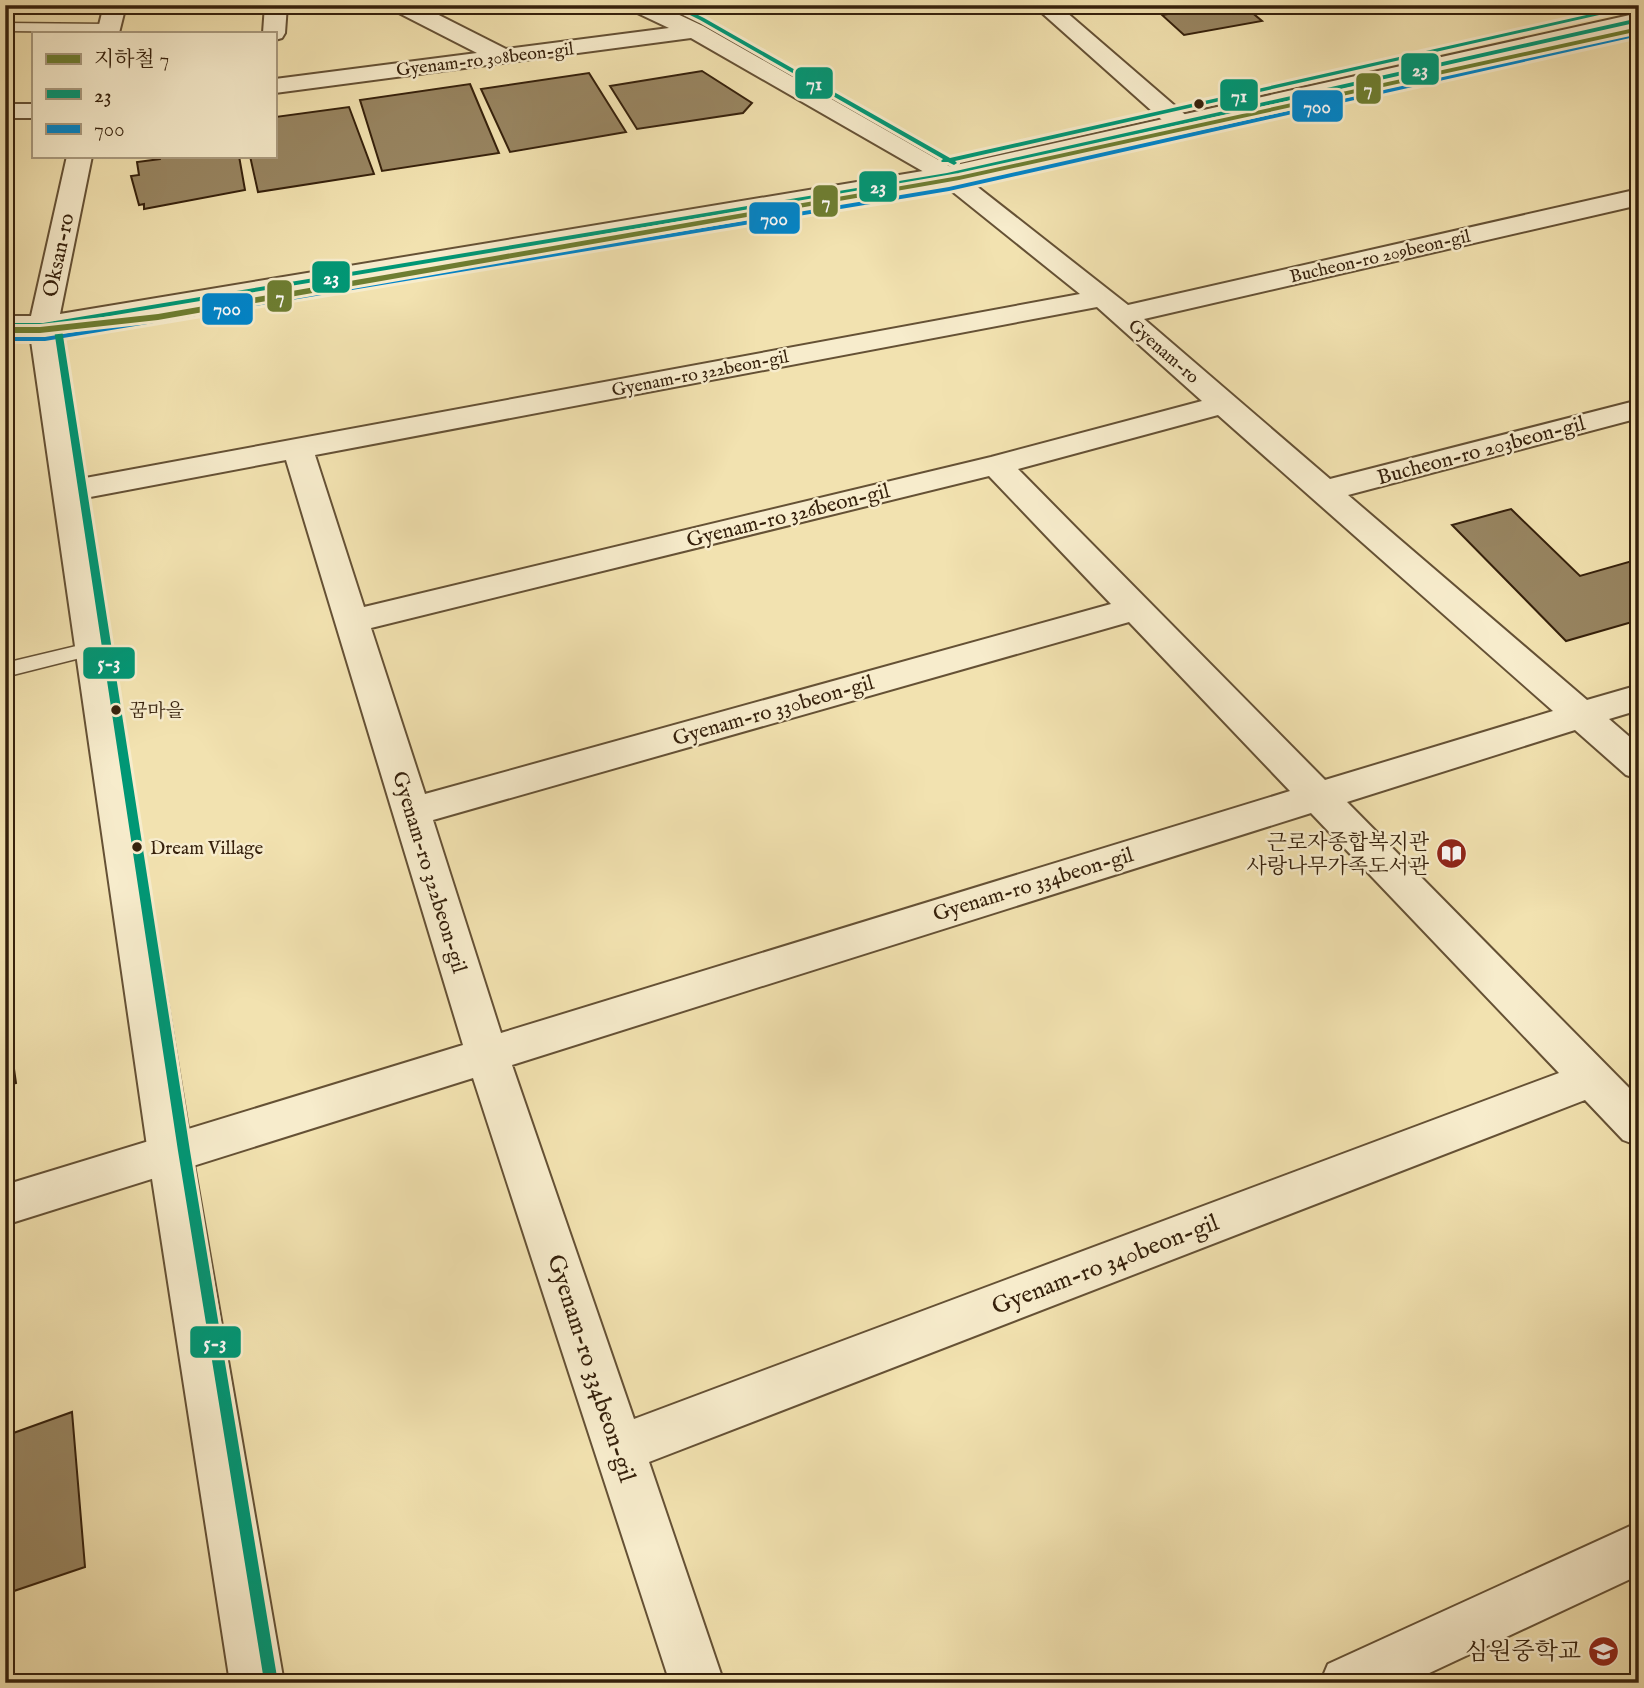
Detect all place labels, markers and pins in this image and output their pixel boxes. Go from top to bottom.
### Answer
unlabelled marker [1192,97,1206,111]
place label: 꿈마을 [129,700,184,724]
marker: 꿈마을 [109,703,123,717]
place label: 근로자종합복지관 사랑나무가족도서관 [1246,830,1430,881]
place label: Dream Village [150,837,263,861]
library icon: 근로자종합복지관 사랑나무가족도서관 [1435,837,1469,871]
marker: Dream Village [130,840,144,854]
school or university icon: 심원중학교 [1587,1634,1621,1668]
place label: 심원중학교 [1465,1637,1581,1668]

